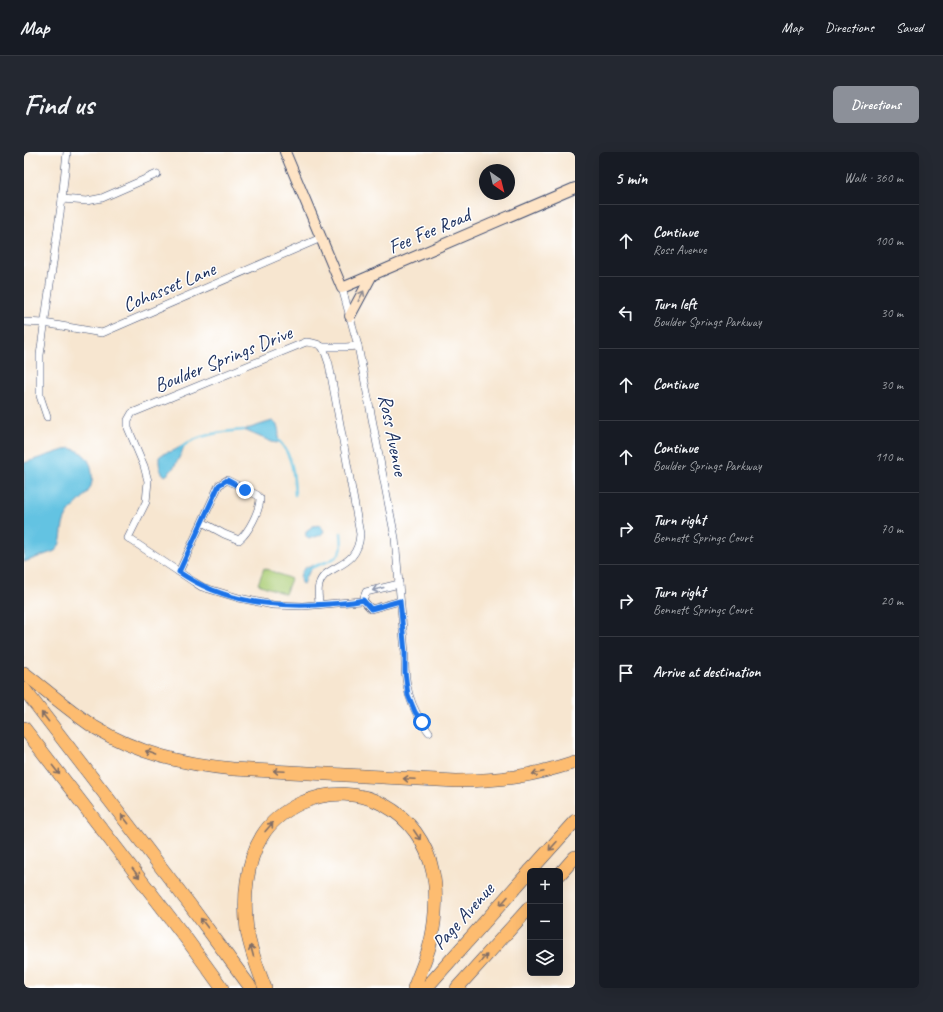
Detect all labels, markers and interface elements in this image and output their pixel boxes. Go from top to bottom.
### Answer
text: Map [20,16,50,40]
text: Map [782,19,803,36]
text: Directions [825,19,874,36]
text: Saved [896,19,923,36]
button: Directions [833,86,919,123]
text: Find us [24,87,94,122]
north arrow [479,164,515,200]
text: 5 min [615,168,647,189]
text: Walk · 360 m [844,170,903,186]
street label: Fee Fee Road [384,201,477,259]
text: Continue [653,223,698,242]
icon: ahead [615,230,637,252]
text: 100 m [875,233,903,249]
text: Ross Avenue [653,242,706,258]
street label: Cohasset Lane [119,256,220,318]
one-way arrow [358,290,366,302]
text: Turn left [653,295,696,314]
icon: left [615,302,637,324]
text: 30 m [881,305,903,321]
text: Boulder Springs Parkway [653,314,761,330]
street label: Boulder Springs Drive [150,319,297,398]
icon: ahead [615,374,637,396]
text: Continue [653,375,698,394]
text: 30 m [881,377,903,393]
street label: Ross Avenue [373,392,413,479]
text: Continue [653,439,698,458]
icon: ahead [615,446,637,468]
text: 110 m [875,449,903,465]
text: Boulder Springs Parkway [653,458,761,474]
route end [236,481,254,499]
text: Turn right [653,511,706,530]
icon: right [615,518,637,540]
text: 70 m [881,521,903,537]
text: Bennett Springs Court [653,530,753,546]
text: Turn right [653,583,706,602]
one-way arrow [372,586,385,593]
icon: right [615,590,637,612]
text: 20 m [881,593,903,609]
text: Bennett Springs Court [653,602,753,618]
icon: arrive [615,662,637,684]
text: Arrive at destination [653,663,760,682]
one-way arrow [41,711,49,722]
route start [413,713,431,731]
one-way arrow [144,749,157,756]
one-way arrow [52,765,61,776]
one-way arrow [273,768,286,775]
one-way arrow [532,770,545,778]
one-way arrow [403,775,416,782]
one-way arrow [120,814,129,825]
one-way arrow [265,822,274,832]
one-way arrow [414,829,422,841]
one-way arrow [548,841,557,851]
one-way arrow [131,868,140,879]
map controls [527,868,563,976]
button: + [527,868,563,904]
street label: Page Avenue [426,876,501,955]
one-way arrow [500,895,509,905]
button: − [527,904,563,940]
one-way arrow [199,917,208,928]
button: layers [527,940,563,976]
one-way arrow [248,945,255,958]
one-way arrow [479,954,488,964]

